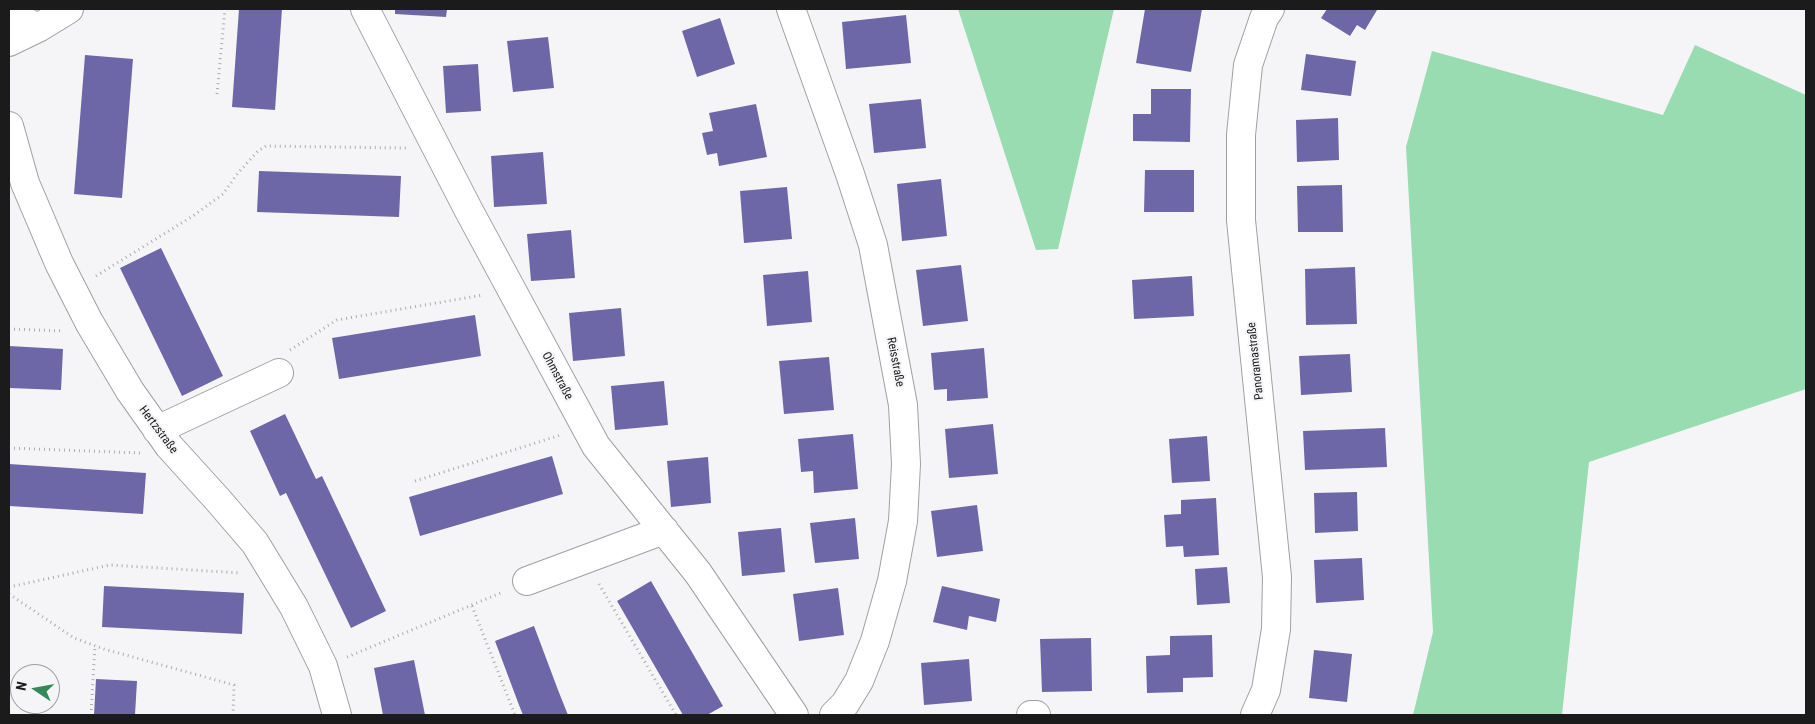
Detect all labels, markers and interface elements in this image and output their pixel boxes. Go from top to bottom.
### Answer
street label: Panoramastraße [1245,321,1267,401]
street label: Reisstraße [883,336,907,388]
street label: Ohmstraße [538,350,576,402]
street label: Hertzstraße [135,403,181,457]
north arrow [10,664,60,714]
text: N [13,680,30,692]

